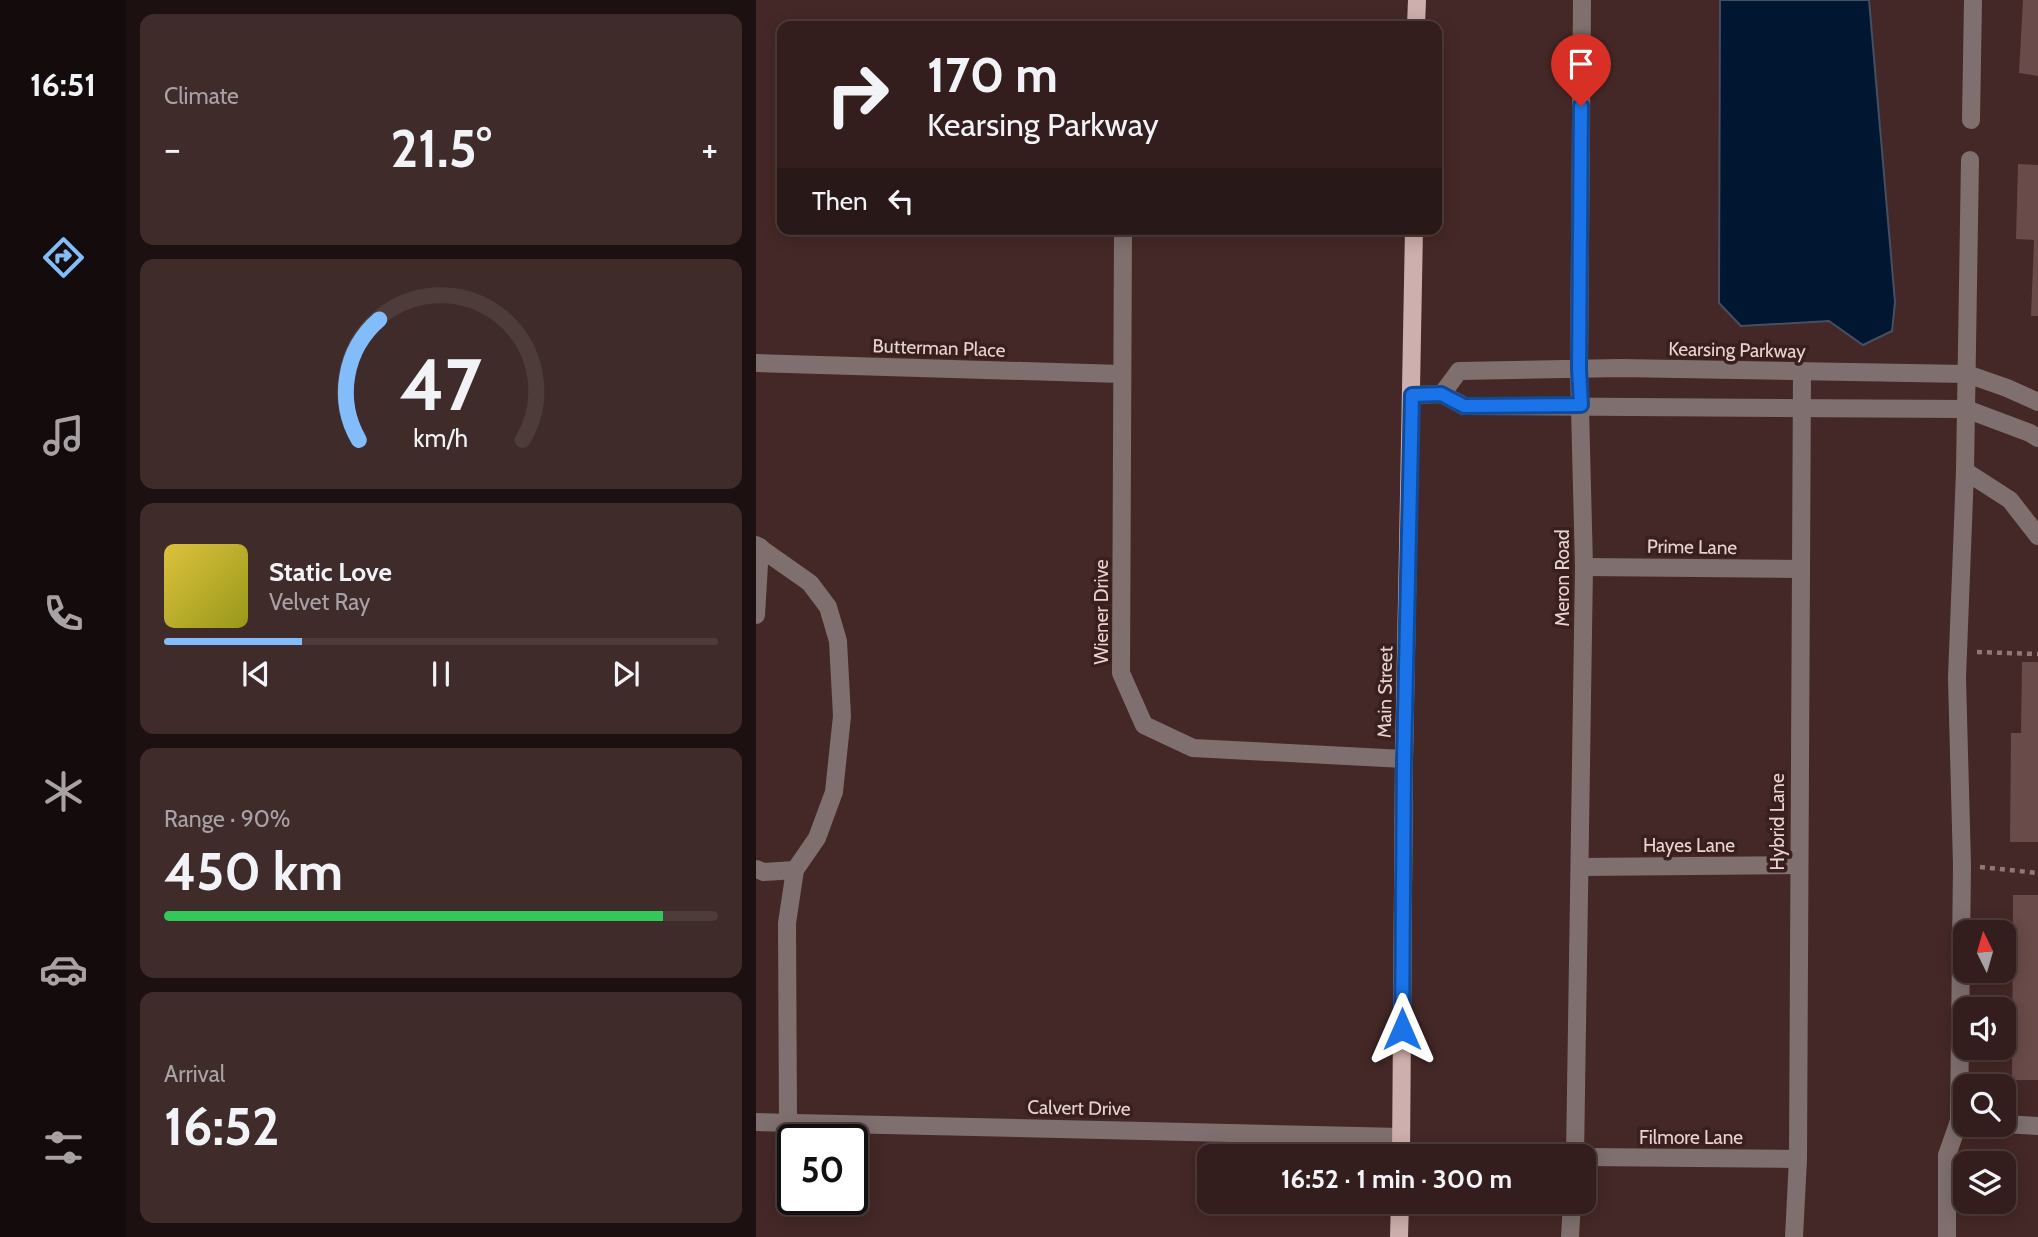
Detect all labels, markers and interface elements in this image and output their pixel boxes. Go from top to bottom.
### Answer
pin [1551,34,1611,106]
text: 170 m [927,45,1058,104]
icon: arrive [1562,45,1600,83]
icon: right [812,49,903,140]
text: 16:51 [30,65,96,104]
text: Climate [164,82,239,110]
text: Kearsing Parkway [927,105,1159,144]
text: 21.5° [390,117,492,180]
text: − [164,125,181,172]
text: + [701,125,718,172]
icon: left [882,182,920,220]
text: Then [812,185,868,217]
icon: directions [39,233,88,282]
street label: Butterman Place [872,334,1006,362]
street label: Kearsing Parkway [1668,337,1806,363]
text: 47 [400,340,482,428]
icon: music [39,411,88,460]
text: km/h [414,423,468,453]
street label: Meron Road [1551,529,1574,627]
street label: Prime Lane [1647,535,1738,559]
text: Static Love [269,556,392,588]
street label: Wiener Drive [1090,559,1113,664]
text: Velvet Ray [269,588,370,616]
icon: phone [39,589,88,638]
street label: Main Street [1373,645,1397,738]
icon: previous [237,655,275,693]
icon: pause [422,655,460,693]
icon: next [607,655,645,693]
icon: climate [39,767,88,816]
street label: Hybrid Lane [1766,773,1789,871]
text: Range · 90% [164,805,291,833]
street label: Hayes Lane [1643,834,1735,857]
text: 450 km [164,840,343,903]
north arrow [1953,920,2016,984]
map controls [1953,920,2016,1214]
icon: car [39,945,88,994]
position arrow [1365,992,1439,1066]
button: sound [1953,997,2016,1060]
text: Arrival [164,1060,225,1088]
button: search [1953,1074,2016,1137]
text: 16:52 [164,1095,279,1158]
street label: Calvert Drive [1027,1096,1131,1120]
icon: filters [39,1123,88,1172]
speed limit sign: 50 [777,1124,868,1215]
street label: Filmore Lane [1639,1126,1743,1149]
button: layers [1953,1151,2016,1214]
text: 16:52 · 1 min · 300 m [1281,1163,1512,1195]

